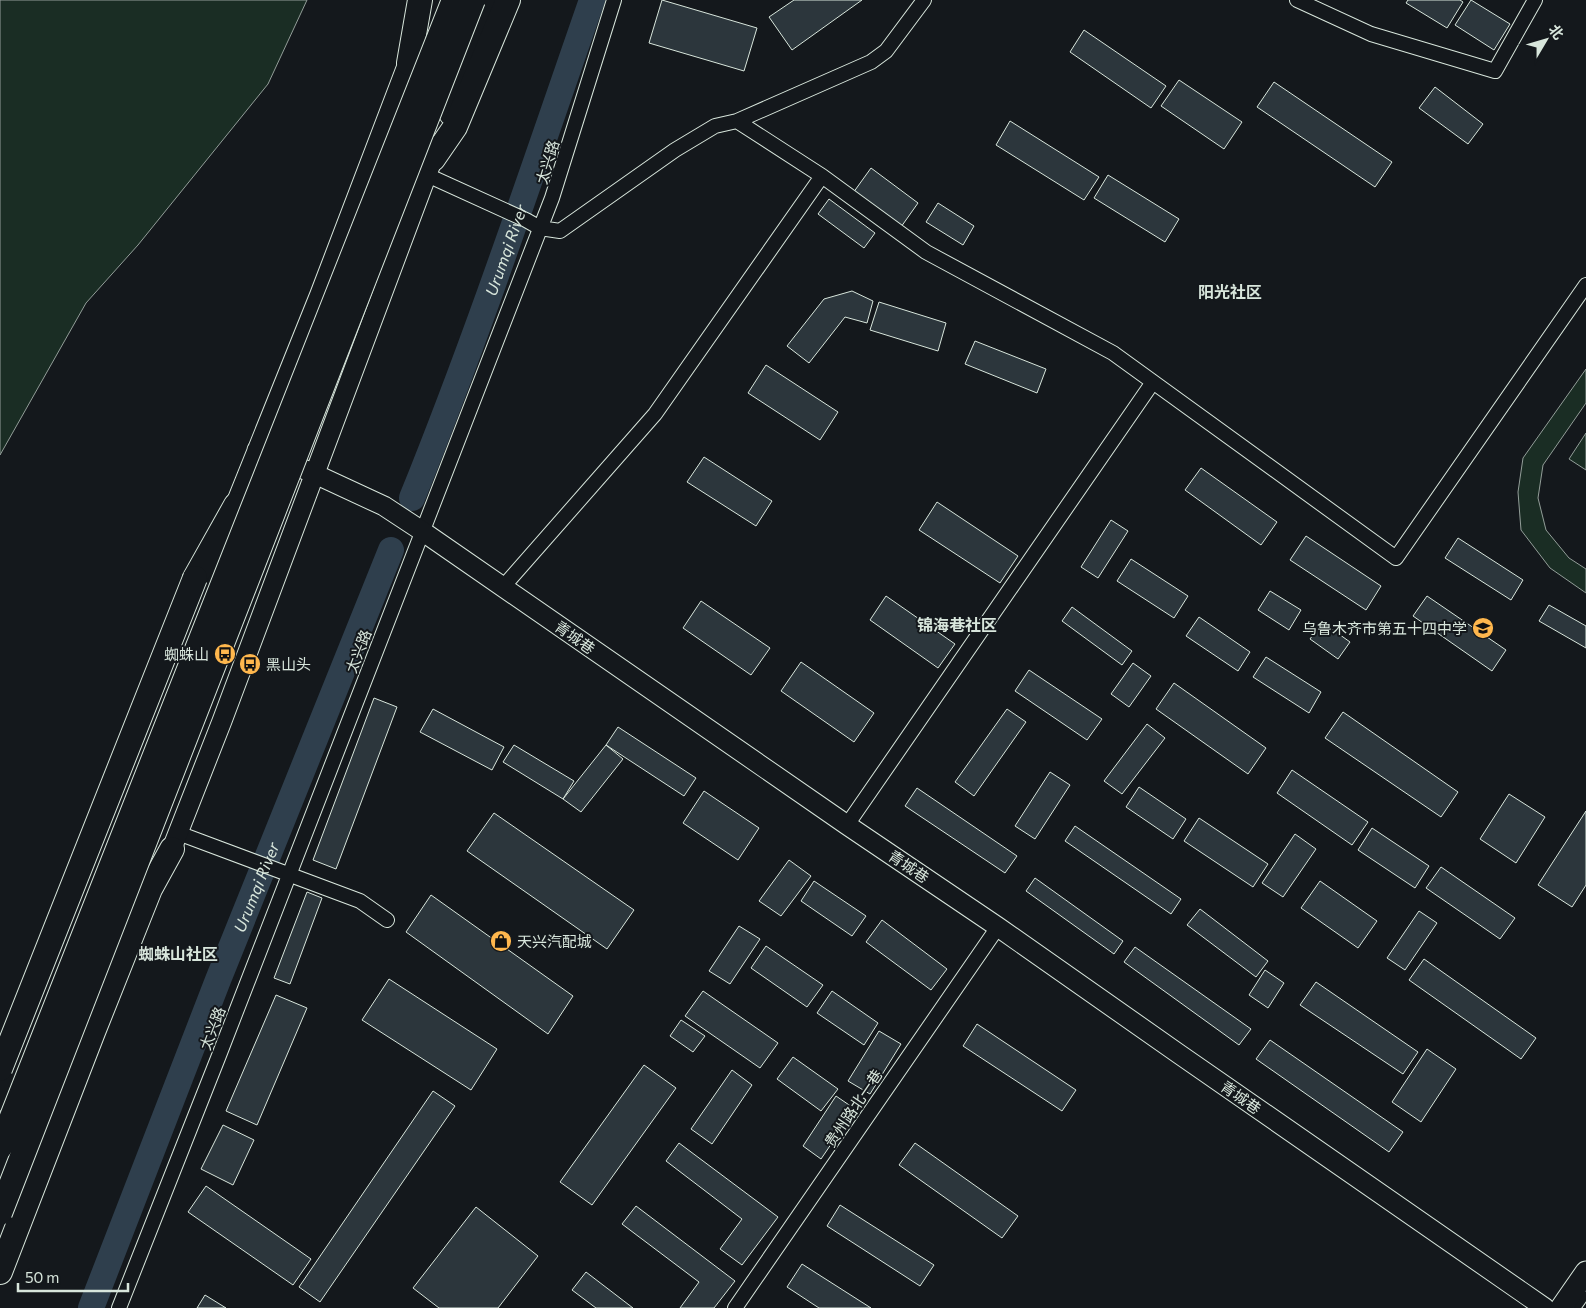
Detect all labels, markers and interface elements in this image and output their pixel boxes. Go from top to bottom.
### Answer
north arrow [1521,15,1571,65]
text: 北 [1546,21,1568,42]
street label: 太兴路 [532,138,562,186]
water label: Urumqi River [480,201,530,298]
district label: 阳光社区 [1198,282,1262,301]
district label: 锦海巷社区 [917,615,997,634]
school or university icon: 乌鲁木齐市第五十四中学 [1471,616,1495,640]
street label: 青城巷 [551,617,599,657]
place label: 乌鲁木齐市第五十四中学 [1302,619,1467,637]
street label: 太兴路 [342,627,374,675]
bus stop icon: 蜘蛛山 [213,642,237,666]
place label: 蜘蛛山 [164,645,209,663]
bus stop icon: 黑山头 [238,652,262,676]
place label: 黑山头 [266,655,311,673]
water label: Urumqi River [229,839,282,935]
street label: 青城巷 [885,846,933,886]
shop icon: 天兴汽配城 [489,929,513,953]
place label: 天兴汽配城 [517,932,592,950]
district label: 蜘蛛山社区 [138,944,218,963]
street label: 太兴路 [196,1004,228,1052]
street label: 贵州路北一巷 [820,1066,886,1150]
street label: 青城巷 [1217,1077,1265,1117]
scale bar [18,1260,128,1292]
text: 50 m [25,1268,59,1286]

